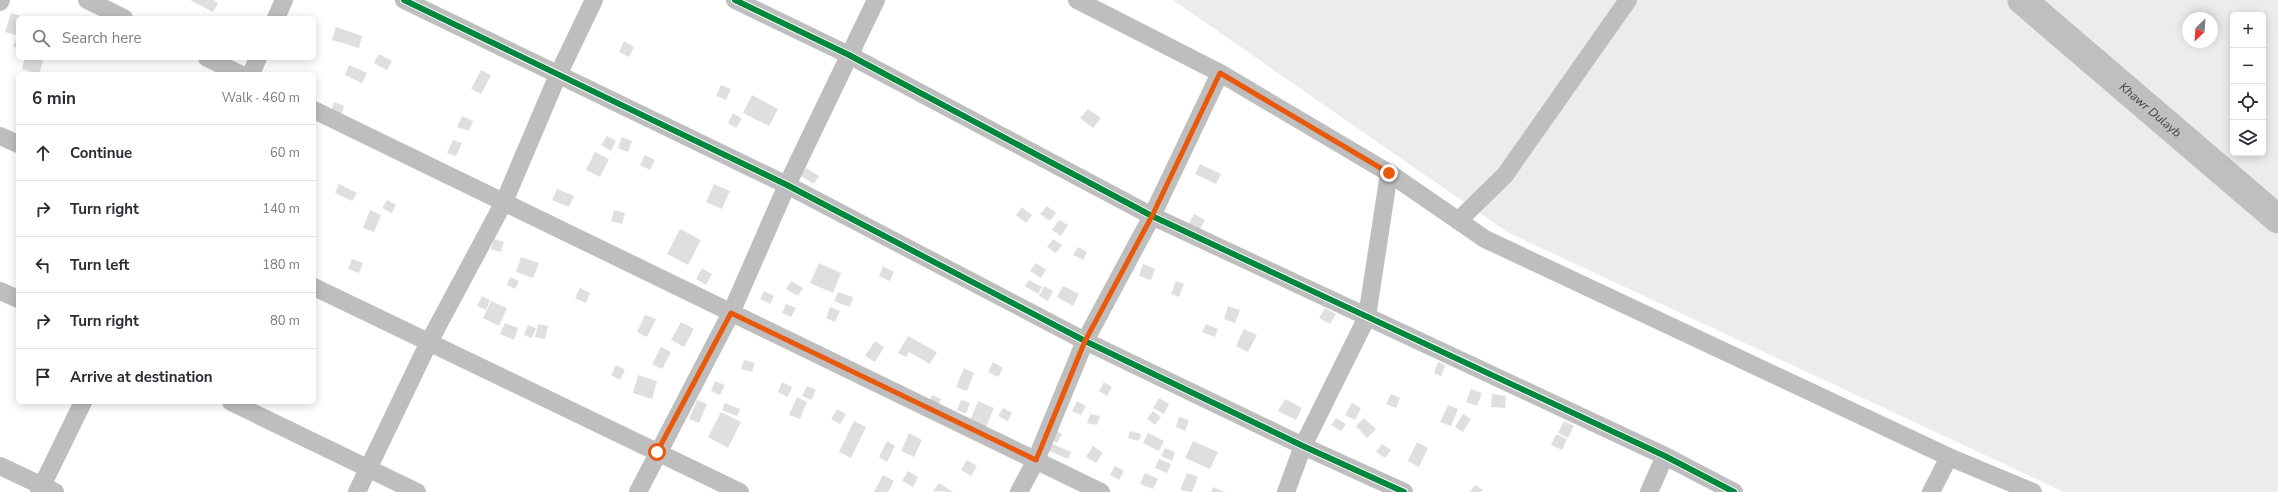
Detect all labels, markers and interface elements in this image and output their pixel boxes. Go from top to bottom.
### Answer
north arrow [2182,12,2218,48]
map controls [2230,12,2266,156]
button: + [2230,12,2266,48]
search box [16,16,316,60]
icon: search [30,27,52,49]
text: Search here [62,28,142,48]
button: − [2230,48,2266,84]
water label: Khawr Dulayb [2116,79,2185,141]
button: locate [2230,84,2266,120]
text: 6 min [32,87,76,110]
text: Walk · 460 m [222,89,300,107]
button: layers [2230,120,2266,156]
icon: ahead [32,142,54,164]
text: Continue [70,143,132,163]
text: 60 m [270,144,300,162]
route end [1380,164,1398,182]
icon: right [32,198,54,220]
text: Turn right [70,199,139,219]
text: 140 m [262,200,300,218]
icon: left [32,254,54,276]
text: Turn left [70,255,129,275]
text: 180 m [262,256,300,274]
icon: right [32,310,54,332]
text: Turn right [70,311,139,331]
text: 80 m [270,312,300,330]
icon: arrive [32,366,54,388]
text: Arrive at destination [70,367,213,387]
route start [648,443,666,461]

